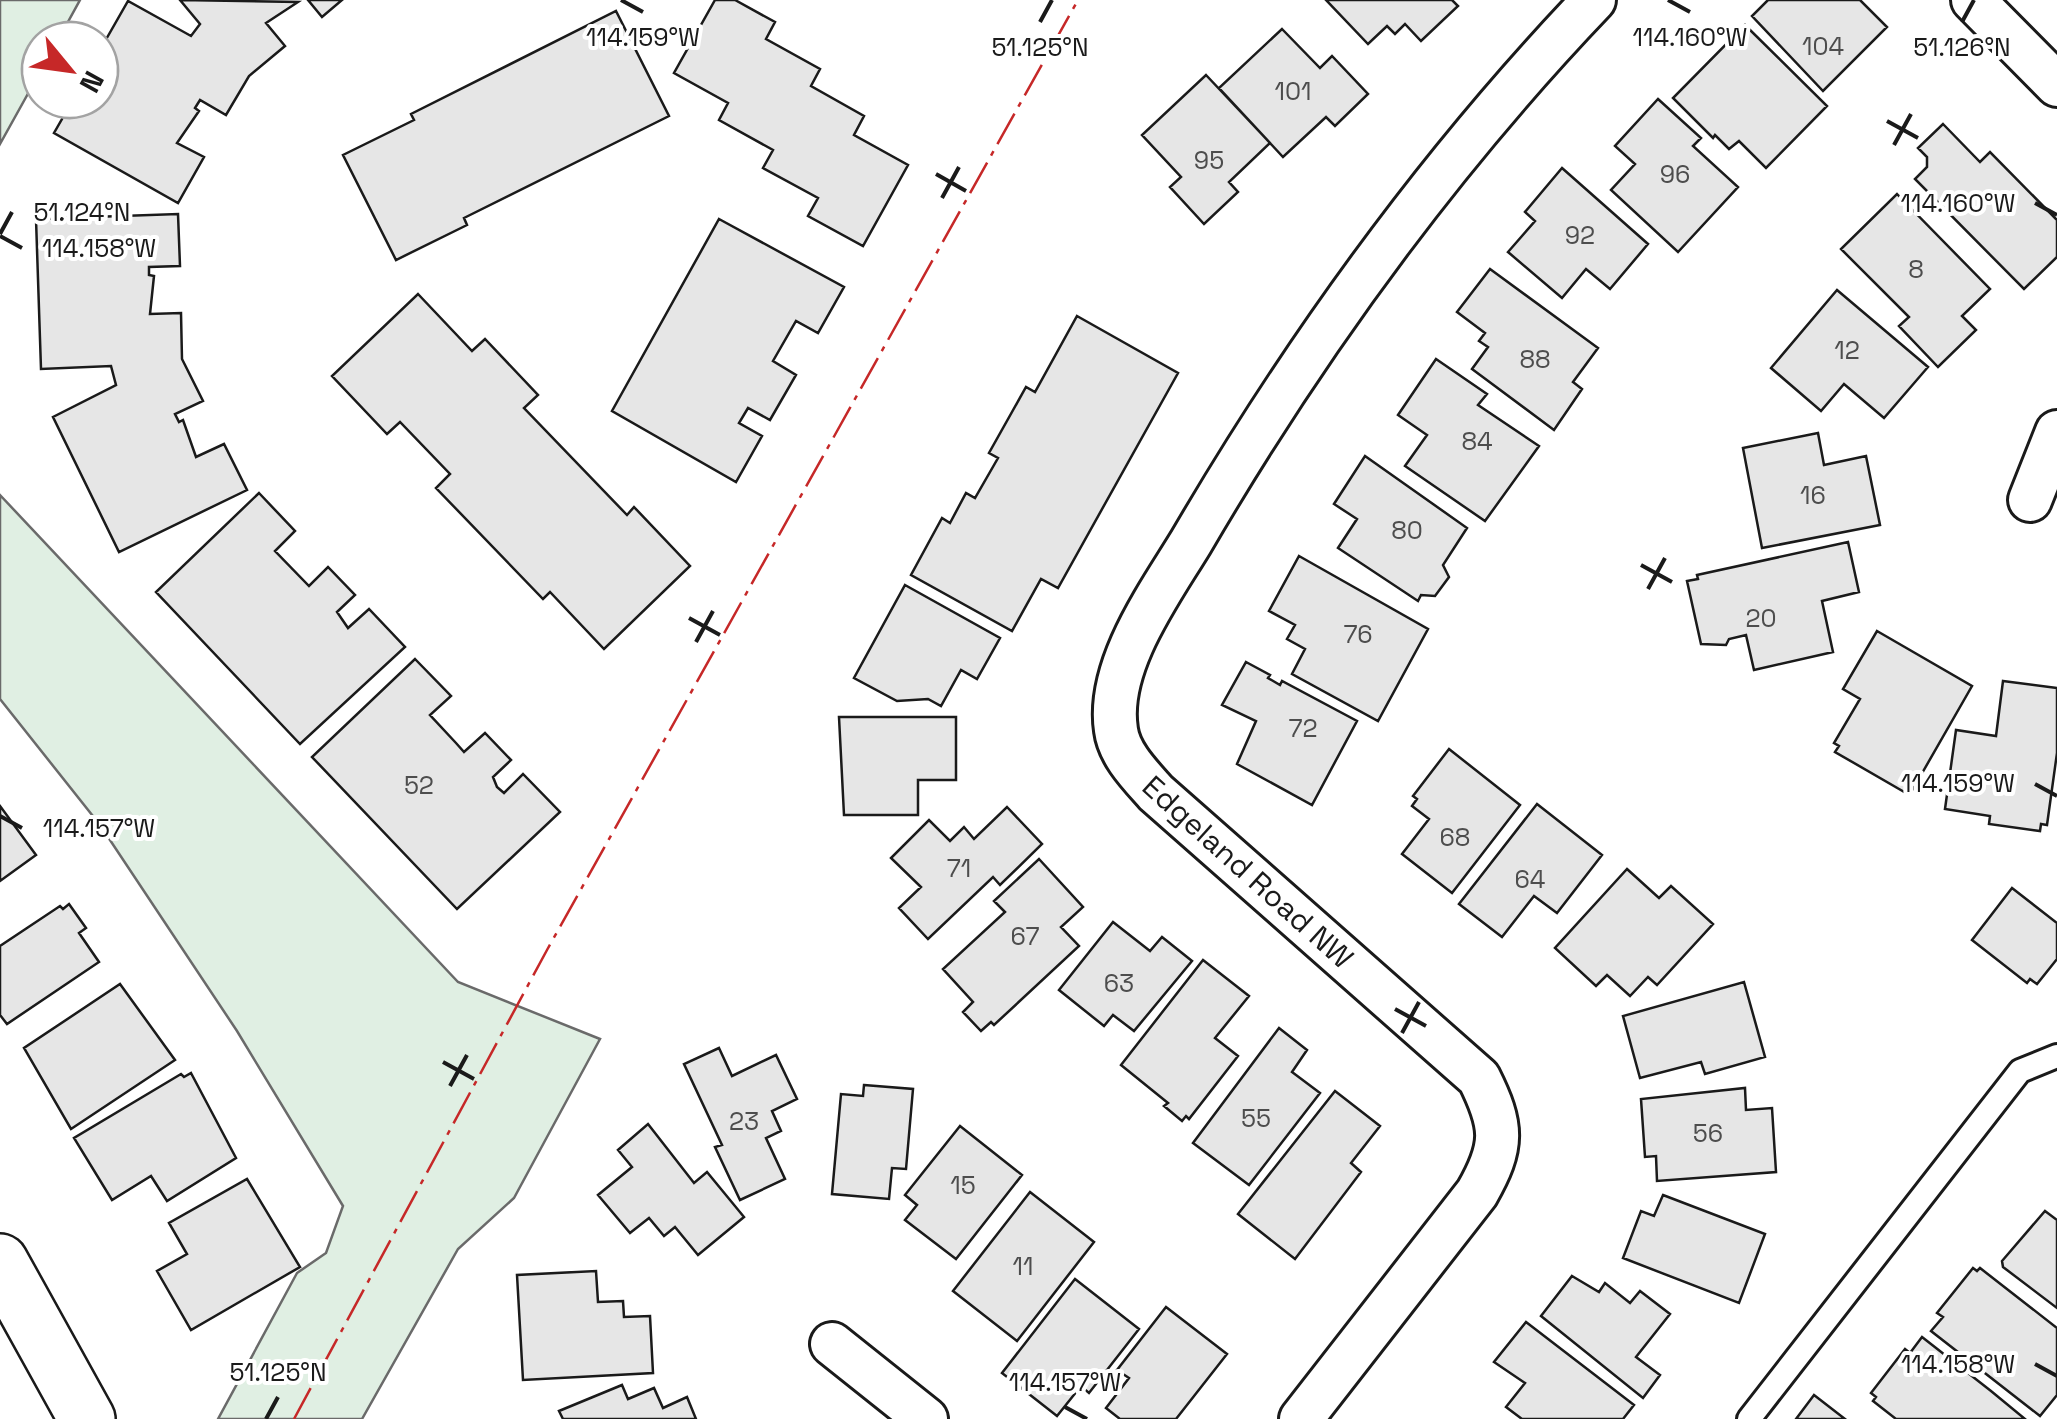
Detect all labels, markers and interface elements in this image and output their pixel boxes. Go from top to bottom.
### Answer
north arrow [20,20,120,120]
text: 114.159°W [586,21,700,53]
text: 114.160°W [1632,21,1748,53]
house number: 104 [1802,30,1844,62]
text: 51.125°N [992,31,1089,63]
text: 51.126°N [1913,31,2011,63]
text: N [72,65,112,99]
house number: 101 [1275,75,1311,107]
house number: 95 [1194,144,1224,176]
house number: 96 [1660,158,1690,190]
text: 114.160°W [1900,187,2016,219]
text: 51.124°N [34,196,130,228]
house number: 92 [1565,219,1595,251]
text: 114.158°W [42,232,156,264]
house number: 8 [1908,253,1924,285]
house number: 12 [1834,334,1860,366]
house number: 88 [1519,343,1551,375]
house number: 84 [1461,425,1493,457]
house number: 16 [1800,479,1826,511]
house number: 80 [1391,514,1423,546]
house number: 20 [1745,602,1777,634]
house number: 76 [1343,618,1373,650]
house number: 72 [1289,712,1317,744]
street label: Edgeland Road NW [1134,767,1362,977]
text: 114.159°W [1901,767,2015,799]
house number: 52 [404,769,434,801]
text: 114.157°W [43,812,155,844]
house number: 68 [1440,821,1470,853]
house number: 71 [947,852,971,884]
house number: 64 [1515,863,1545,895]
house number: 67 [1010,920,1040,952]
house number: 63 [1104,967,1134,999]
house number: 55 [1241,1102,1271,1134]
house number: 23 [729,1105,759,1137]
house number: 56 [1693,1117,1723,1149]
house number: 15 [950,1169,976,1201]
house number: 11 [1013,1250,1033,1282]
text: 114.158°W [1901,1348,2015,1380]
text: 51.125°N [230,1356,327,1388]
text: 114.157°W [1009,1366,1121,1398]

